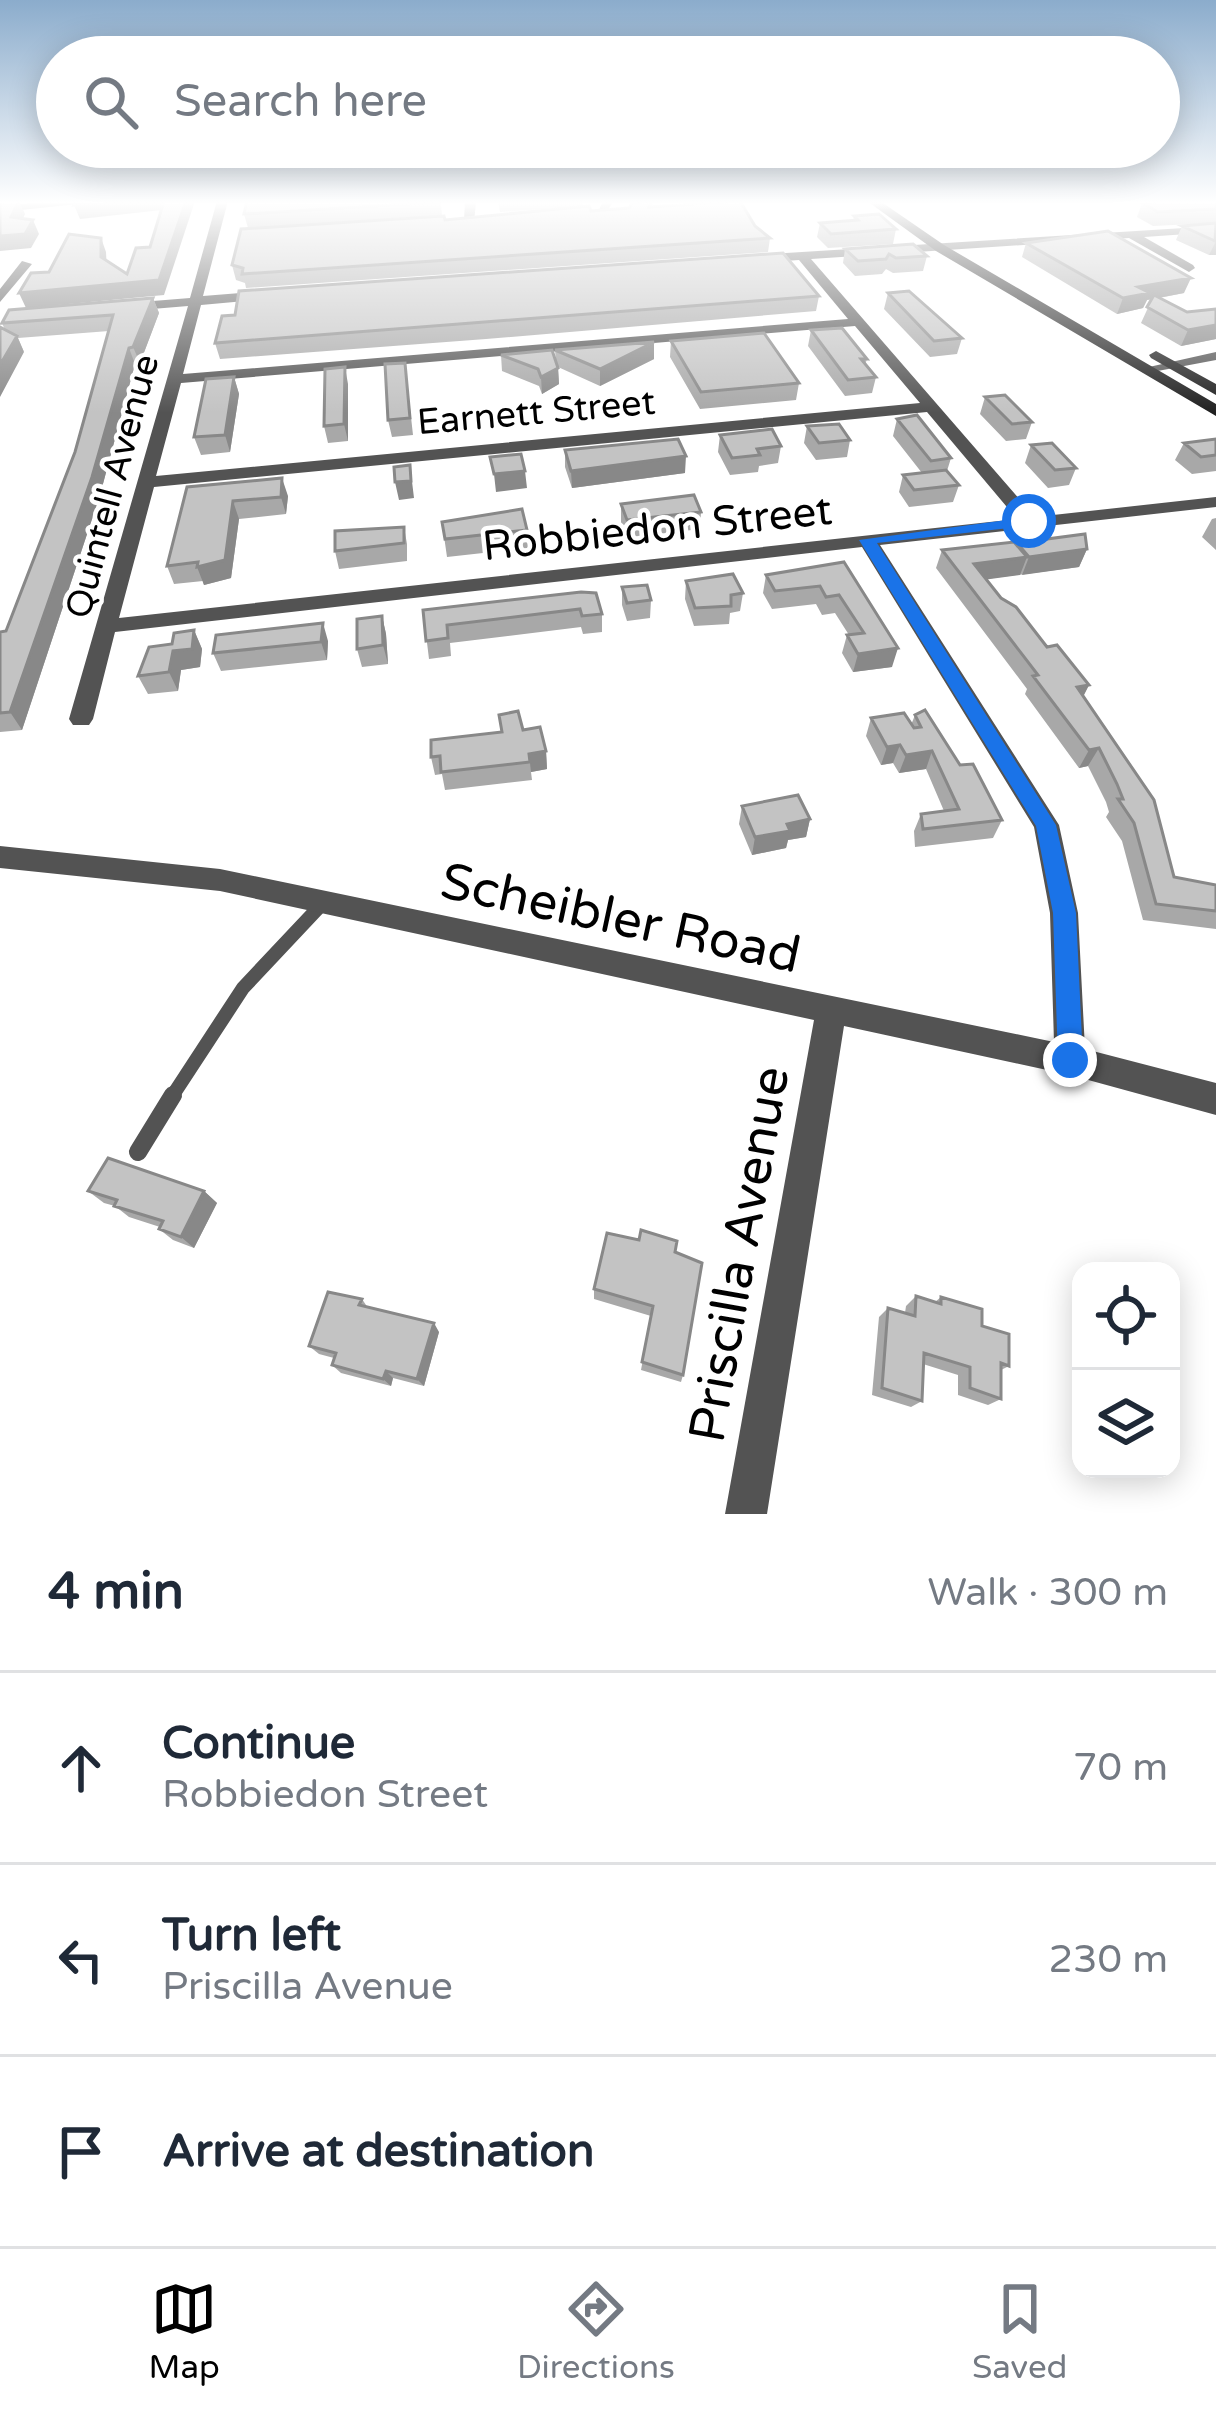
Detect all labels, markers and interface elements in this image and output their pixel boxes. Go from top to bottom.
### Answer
search box [36,36,1180,168]
icon: search [78,69,144,135]
text: Search here [174,75,427,129]
street label: Quintell Avenue [57,350,168,623]
street label: Earnett Street [415,381,657,444]
street label: Robbiedon Street [480,485,834,572]
route start [1002,494,1056,548]
street label: Scheibler Road [435,851,806,987]
route end [1043,1033,1097,1087]
street label: Priscilla Avenue [676,1062,804,1447]
map controls [1072,1262,1180,1478]
button: locate [1072,1262,1180,1370]
button: layers [1072,1370,1180,1478]
text: 4 min [48,1561,184,1623]
text: Walk · 300 m [927,1569,1168,1616]
text: Continue [162,1717,355,1771]
icon: ahead [48,1735,114,1801]
text: 70 m [1073,1744,1168,1791]
text: Robbiedon Street [162,1771,488,1818]
text: Turn left [162,1909,341,1963]
icon: left [48,1927,114,1993]
text: 230 m [1049,1936,1168,1983]
text: Priscilla Avenue [162,1963,453,2010]
icon: arrive [48,2119,114,2185]
text: Arrive at destination [162,2125,594,2179]
tab: Map [149,2276,220,2387]
tab: Directions [517,2276,675,2387]
tab: Saved [972,2276,1067,2387]

